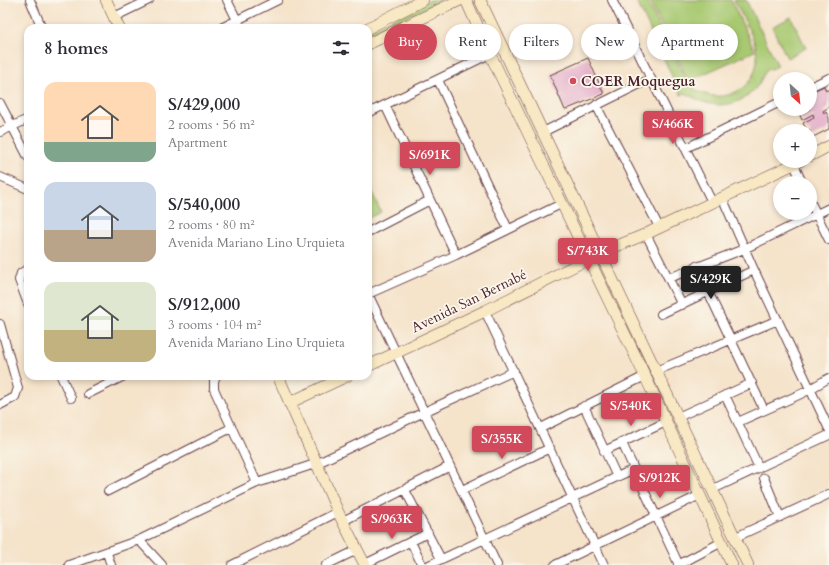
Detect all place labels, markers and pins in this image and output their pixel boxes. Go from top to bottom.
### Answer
place label: COER Moquegua [581,72,695,91]
marker: COER Moquegua [568,76,578,86]
pin: S/466K [640,111,706,145]
pin: S/691K [397,142,463,176]
pin: S/743K [555,238,621,272]
pin: S/429K [678,266,744,300]
pin: S/540K [598,393,664,427]
pin: S/355K [469,426,535,460]
pin: S/912K [627,465,693,499]
pin: S/963K [359,506,425,540]

